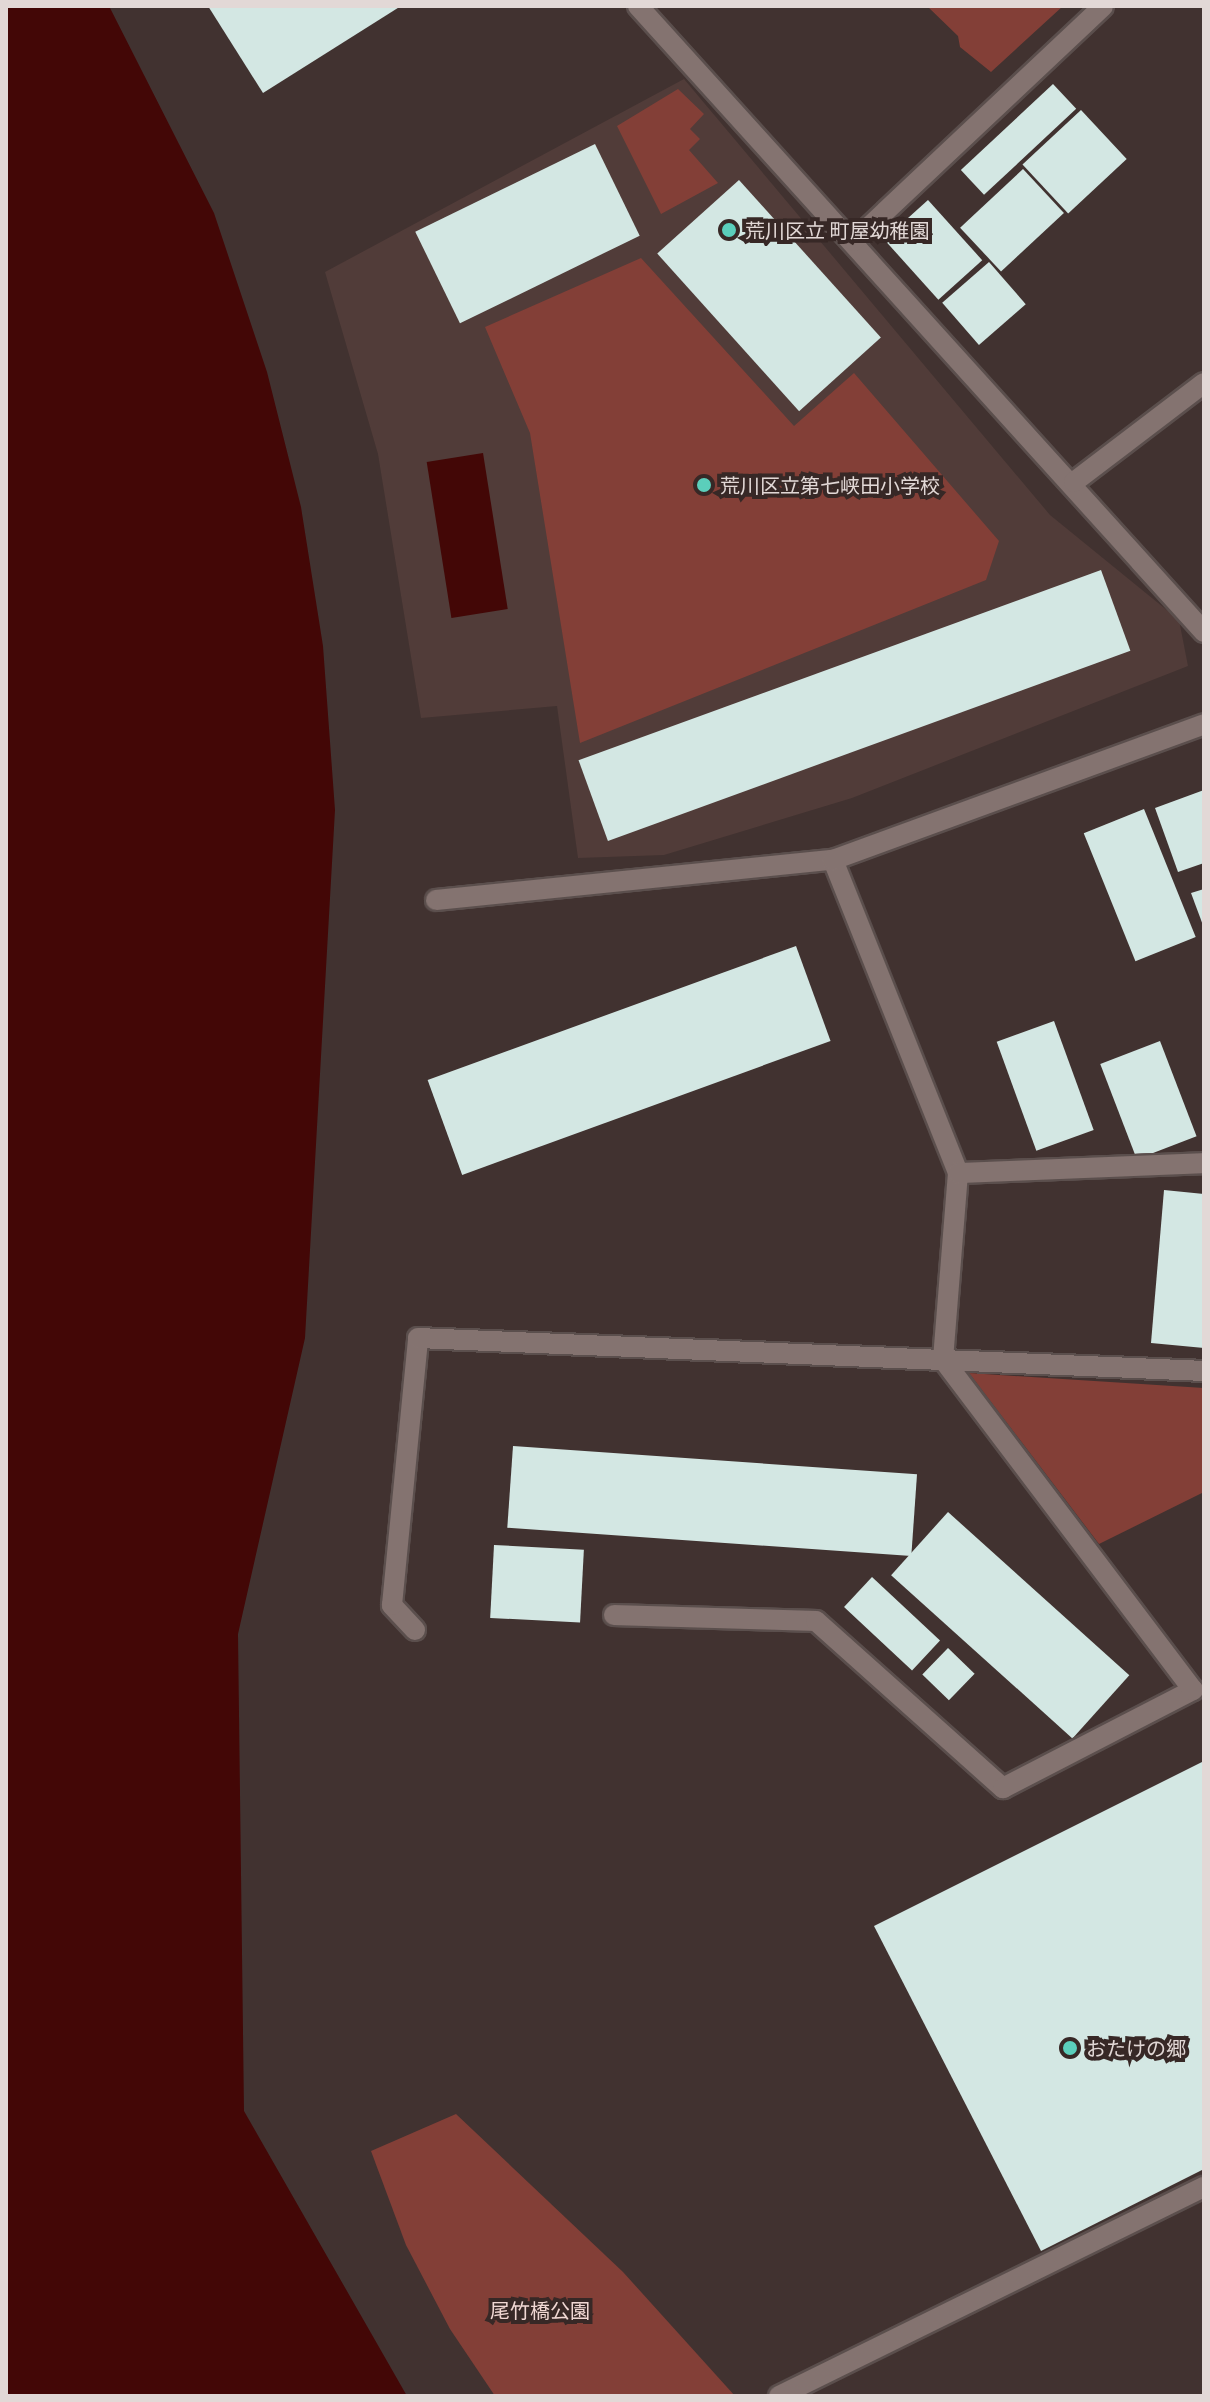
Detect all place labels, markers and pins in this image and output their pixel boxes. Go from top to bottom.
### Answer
place label: 荒川区立 町屋幼稚園 [745,218,929,242]
marker: 荒川区立 町屋幼稚園 [720,221,738,239]
place label: 荒川区立第七峡田小学校 [720,473,940,497]
marker: 荒川区立第七峡田小学校 [695,476,713,494]
place label: おたけの郷 [1086,2036,1186,2060]
marker: おたけの郷 [1061,2039,1079,2057]

